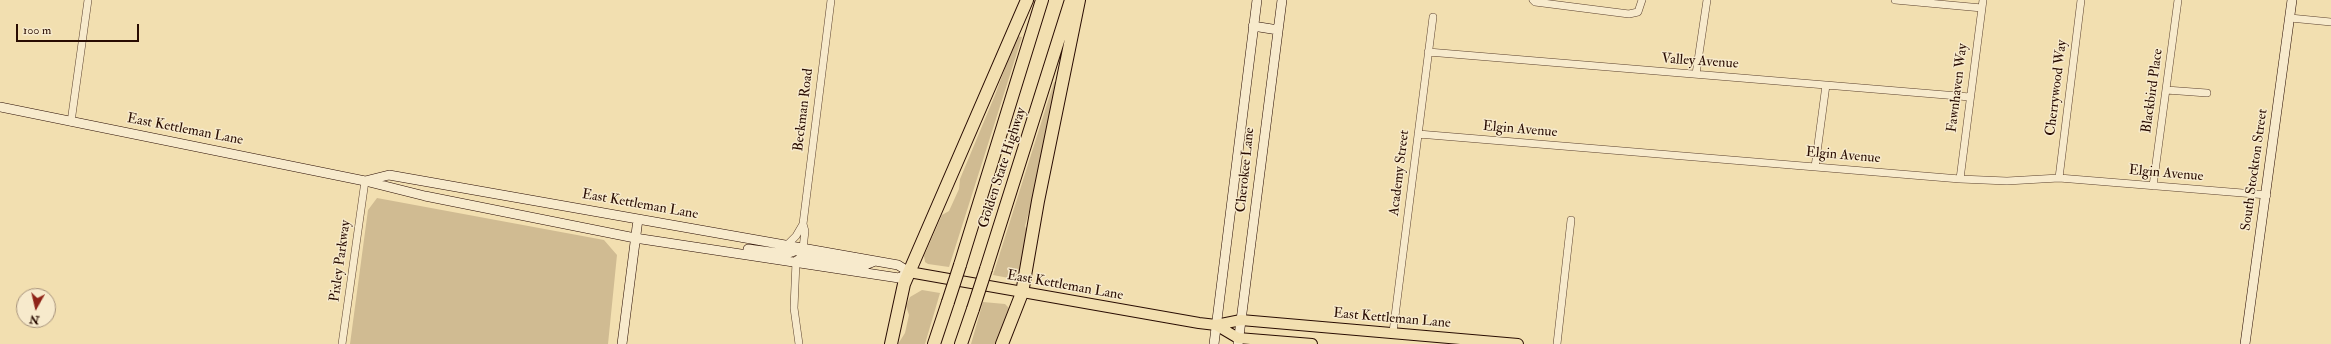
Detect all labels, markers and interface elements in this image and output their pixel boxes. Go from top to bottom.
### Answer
scale bar [18,16,141,42]
text: 100 m [23,23,51,38]
street label: Cherrywood Way [2043,39,2071,137]
street label: Fawnhaven Way [1944,43,1972,133]
street label: Blackbird Place [2139,48,2167,134]
street label: Valley Avenue [1661,51,1739,73]
street label: Beckman Road [791,68,817,152]
street label: Golden State Highway [976,106,1030,230]
street label: South Stockton Street [2238,108,2272,232]
street label: East Kettleman Lane [126,111,244,149]
street label: Elgin Avenue [1482,118,1558,142]
street label: Cherokee Lane [1233,127,1259,213]
street label: Academy Street [1386,129,1414,217]
street label: Elgin Avenue [1805,144,1881,168]
street label: Elgin Avenue [2128,162,2204,186]
street label: East Kettleman Lane [581,187,699,223]
street label: Pixley Parkway [327,219,355,303]
street label: East Kettleman Lane [1006,268,1124,304]
north arrow [16,288,56,328]
street label: East Kettleman Lane [1333,305,1451,333]
text: N [29,312,40,327]

